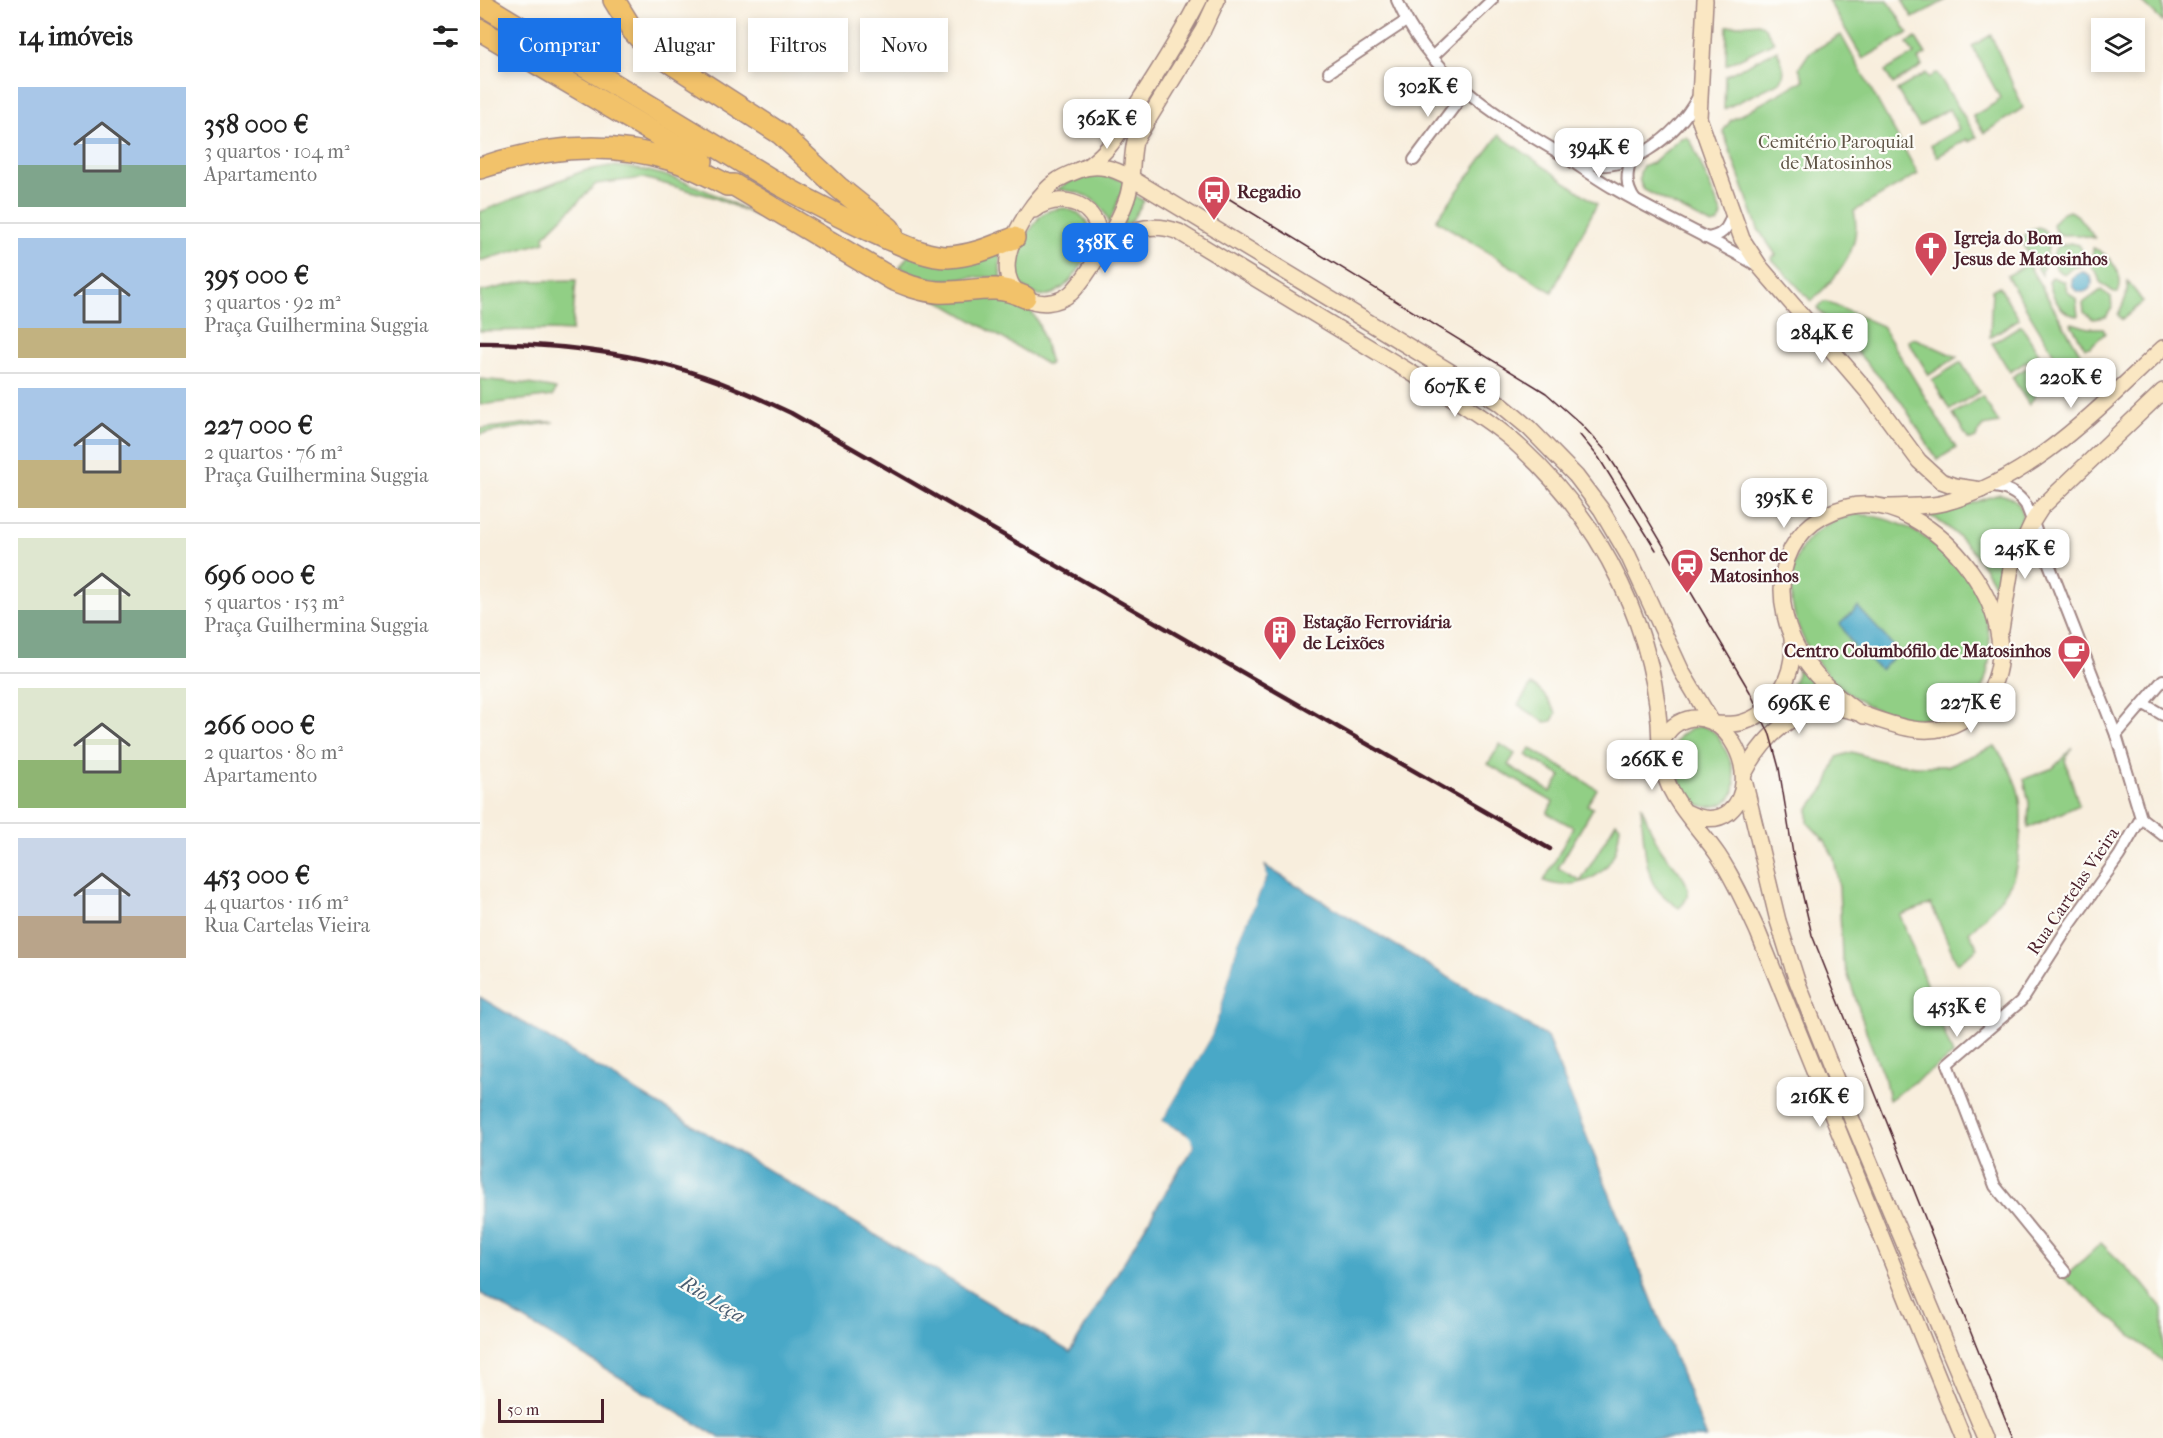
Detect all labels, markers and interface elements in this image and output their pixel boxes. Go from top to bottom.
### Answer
chip: Comprar [498,18,621,72]
chip: Alugar [633,18,736,72]
chip: Filtros [748,18,848,72]
chip: Novo [860,18,948,72]
map controls [2091,18,2145,72]
button: layers [2091,18,2145,72]
icon: filters [429,20,462,53]
text: 14 imóveis [18,21,133,52]
pin: 302K € [1379,67,1477,118]
text: 302K € [1398,75,1458,98]
pin: 362K € [1058,99,1156,150]
text: 362K € [1077,107,1137,130]
text: 358 000 € [204,109,309,140]
icon: home [66,111,138,183]
pin: 394K € [1550,128,1648,179]
park label: Cemitério Paroquial de Matosinhos [1758,132,1914,174]
text: 394K € [1568,136,1630,159]
text: 3 quartos · 104 m² [204,140,350,163]
text: Apartamento [204,163,317,186]
bus stop icon: Regadio [1196,174,1232,221]
place label: Regadio [1237,182,1301,203]
pin: 358K € [1056,223,1154,274]
place label: Igreja do Bom Jesus de Matosinhos [1952,228,2108,270]
church icon: Igreja do Bom Jesus de Matosinhos [1913,230,1949,277]
text: 358K € [1076,231,1134,254]
text: 395 000 € [204,260,309,291]
icon: home [66,262,138,334]
text: 3 quartos · 92 m² [204,291,341,314]
pin: 284K € [1773,313,1871,364]
text: Praça Guilhermina Suggia [204,314,429,337]
text: 284K € [1791,321,1853,344]
pin: 220K € [2022,358,2120,409]
text: 220K € [2040,366,2102,389]
pin: 607K € [1406,367,1504,418]
text: 607K € [1424,375,1486,398]
text: 227 000 € [204,410,313,441]
icon: home [66,412,138,484]
text: 2 quartos · 76 m² [204,441,342,464]
text: Praça Guilhermina Suggia [204,464,429,487]
pin: 395K € [1735,478,1833,529]
text: 395K € [1755,486,1813,509]
pin: 245K € [1976,529,2074,580]
text: 245K € [1995,537,2055,560]
place label: Senhor de Matosinhos [1709,545,1799,587]
station icon: Senhor de Matosinhos [1669,547,1705,594]
text: 696 000 € [204,560,315,591]
icon: home [66,562,138,634]
text: 5 quartos · 153 m² [204,591,344,614]
place label: Estação Ferroviária de Leixões [1303,612,1452,654]
text: Praça Guilhermina Suggia [204,614,429,637]
building icon: Estação Ferroviária de Leixões [1262,614,1298,661]
cafe icon: Centro Columbófilo de Matosinhos [2056,633,2092,680]
place label: Centro Columbófilo de Matosinhos [1784,641,2051,662]
pin: 227K € [1922,683,2020,734]
pin: 696K € [1750,684,1848,735]
text: 227K € [1941,691,2001,714]
text: 696K € [1768,692,1830,715]
text: 266 000 € [204,710,315,741]
icon: home [66,712,138,784]
pin: 266K € [1603,740,1701,791]
text: 2 quartos · 80 m² [204,741,343,764]
text: 266K € [1621,748,1683,771]
text: Apartamento [204,764,317,787]
street label: Rua Cartelas Vieira [2023,823,2124,959]
text: 453 000 € [204,860,310,891]
icon: home [66,862,138,934]
text: 4 quartos · 116 m² [204,891,349,914]
text: Rua Cartelas Vieira [204,914,370,937]
pin: 453K € [1908,987,2006,1038]
text: 453K € [1928,995,1986,1018]
pin: 216K € [1771,1077,1869,1128]
text: 216K € [1791,1085,1849,1108]
water label: Rio Leça [675,1270,749,1328]
scale bar [498,1396,604,1424]
text: 50 m [507,1400,539,1419]

